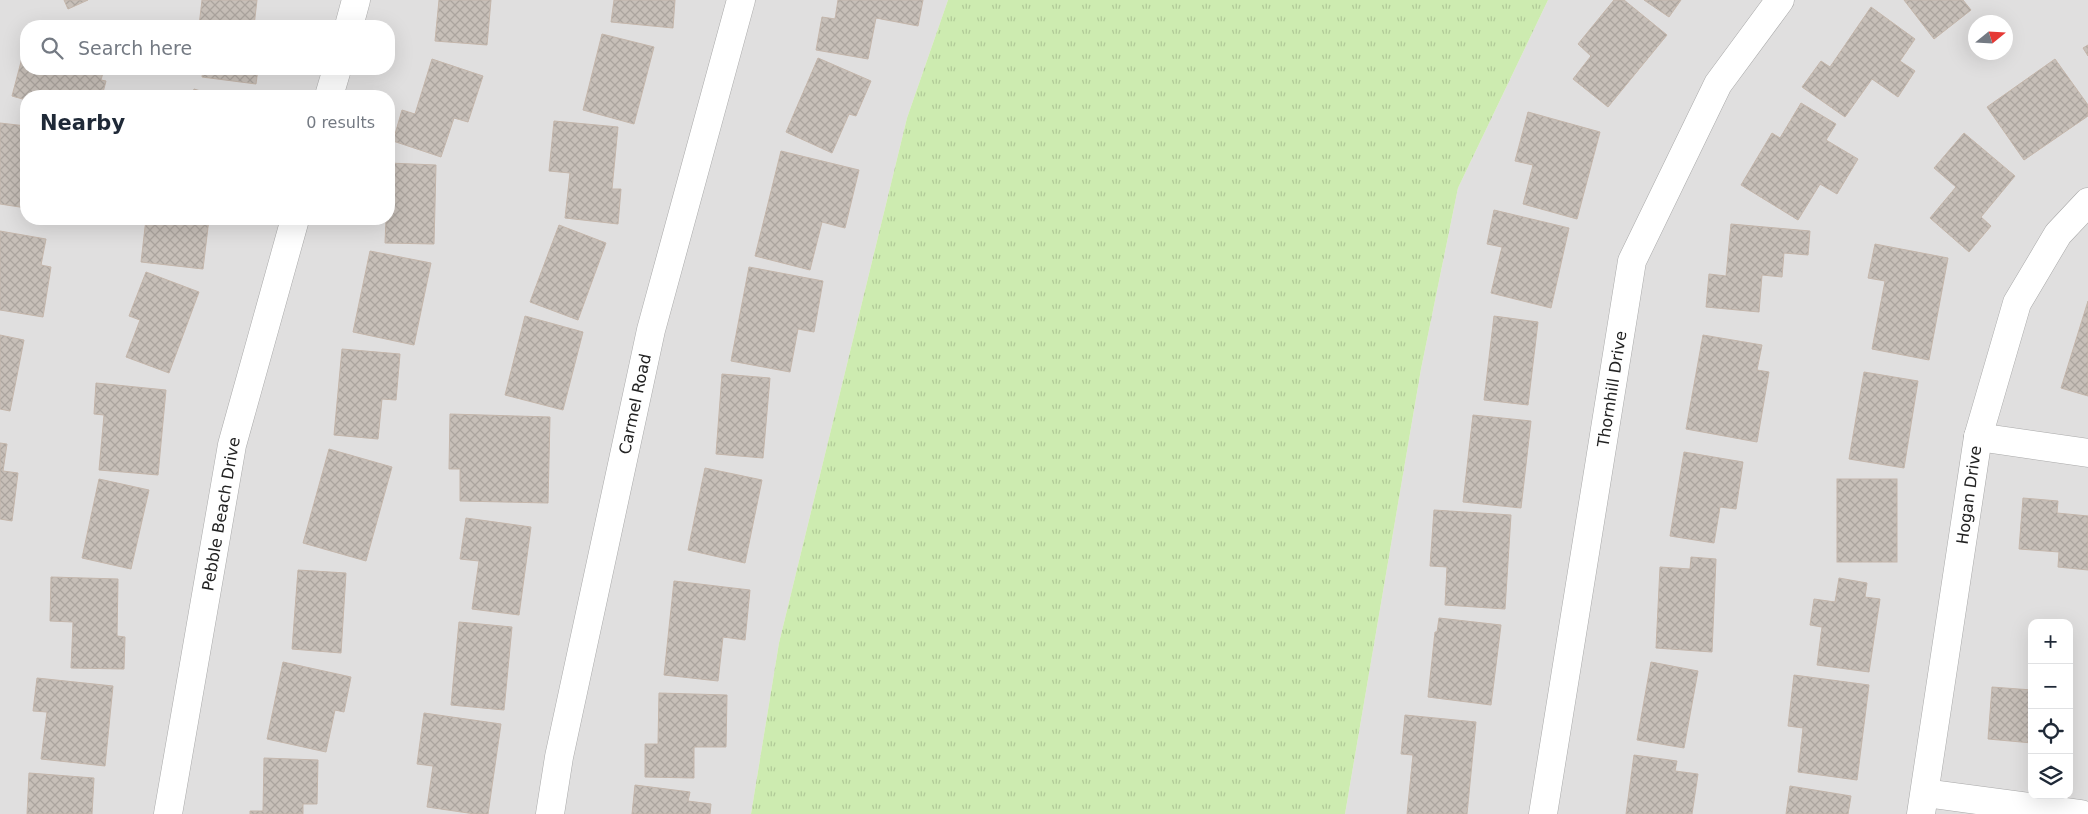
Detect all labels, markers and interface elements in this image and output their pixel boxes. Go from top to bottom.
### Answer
north arrow [1968,15,2013,60]
search box [20,20,395,75]
icon: search [38,34,66,62]
text: Search here [78,37,192,59]
text: Nearby [40,111,125,135]
text: 0 results [306,113,375,132]
street label: Thornhill Drive [1593,330,1631,449]
street label: Carmel Road [615,352,655,456]
street label: Pebble Beach Drive [198,436,244,592]
street label: Hogan Drive [1953,444,1985,546]
map controls [2028,619,2073,799]
button: + [2028,619,2073,664]
button: − [2028,664,2073,709]
button: locate [2028,709,2073,754]
button: layers [2028,754,2073,799]

